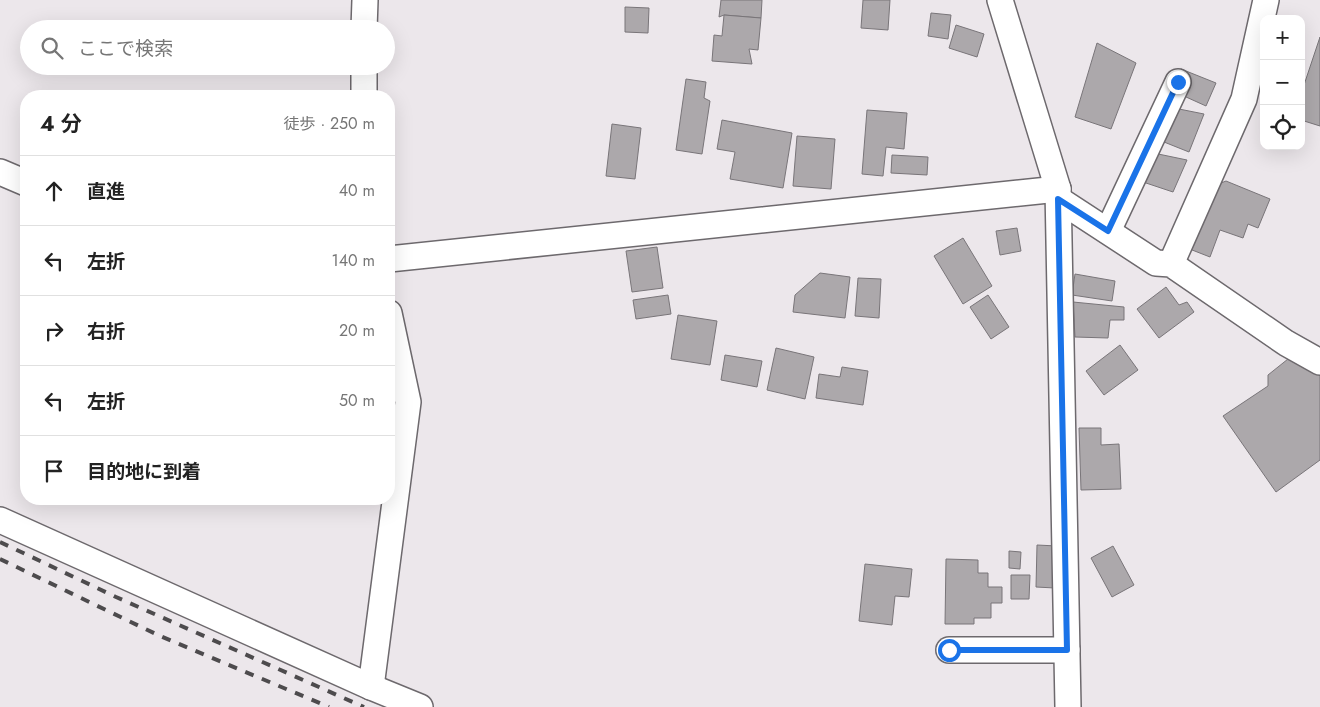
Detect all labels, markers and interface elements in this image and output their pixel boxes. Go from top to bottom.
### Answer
map controls [1260,15,1305,150]
button: + [1260,15,1305,60]
search box [20,20,395,75]
icon: search [38,34,66,62]
text: ここで検索 [78,35,173,62]
button: − [1260,60,1305,105]
route end [1167,71,1190,94]
button: locate [1260,105,1305,150]
text: 4 分 [40,109,82,139]
text: 徒歩 · 250 m [284,112,375,135]
icon: ahead [40,177,68,205]
text: 直進 [87,178,125,205]
text: 40 m [339,179,375,202]
icon: left [40,247,68,275]
text: 左折 [87,248,125,275]
text: 140 m [332,249,375,272]
icon: right [40,317,68,345]
text: 右折 [87,318,125,345]
text: 20 m [339,319,375,342]
icon: left [40,387,68,415]
text: 左折 [87,388,125,415]
text: 50 m [339,389,375,412]
icon: arrive [40,457,68,485]
text: 目的地に到着 [87,458,201,485]
route start [938,639,961,662]

